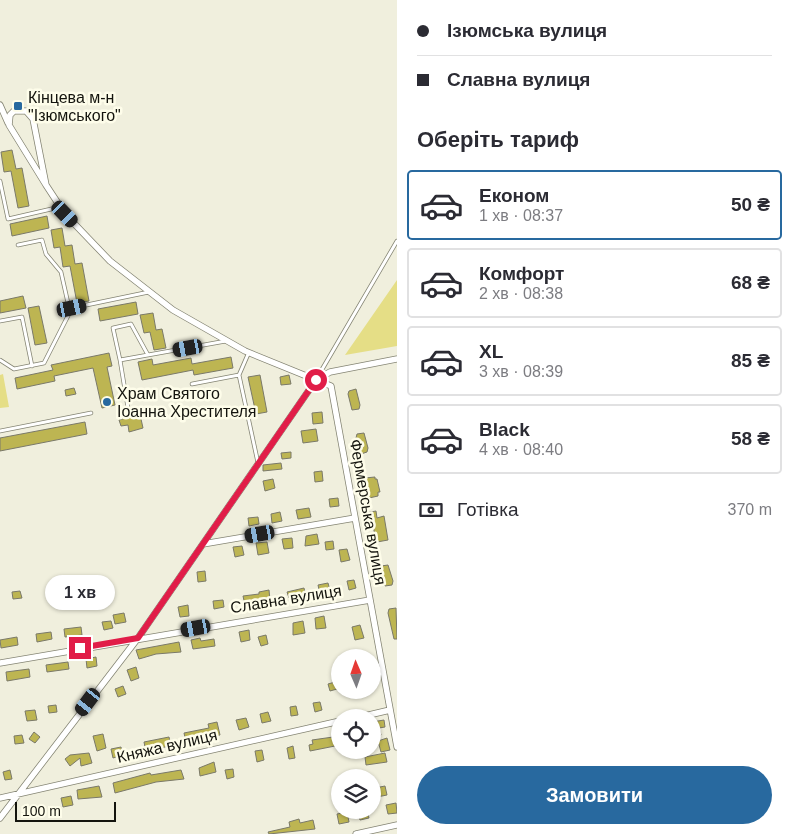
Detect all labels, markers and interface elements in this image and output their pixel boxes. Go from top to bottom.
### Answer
text: Ізюмська вулиця [447,20,607,41]
text: Славна вулиця [447,69,590,90]
place label: Кінцева м-н "Ізюмського" [28,89,121,124]
marker: Кінцева м-н "Ізюмського" [12,100,24,112]
text: Оберіть тариф [417,127,579,152]
icon: car [419,183,464,228]
text: Економ [479,185,549,206]
text: 50 ₴ [731,194,770,215]
car [49,198,80,230]
text: 1 хв · 08:37 [479,207,563,224]
icon: car [419,261,464,306]
text: Комфорт [479,263,564,284]
text: 68 ₴ [731,272,770,293]
text: 2 хв · 08:38 [479,285,563,302]
car [55,298,88,318]
car [171,338,204,358]
icon: car [419,339,464,384]
text: XL [479,341,503,362]
text: 85 ₴ [731,350,770,371]
text: 3 хв · 08:39 [479,363,563,380]
route start [305,369,327,391]
place label: Храм Святого Іоанна Хрестителя [117,385,257,420]
marker: Храм Святого Іоанна Хрестителя [101,396,113,408]
icon: car [419,417,464,462]
text: Black [479,419,530,440]
text: 58 ₴ [731,428,770,449]
street label: Фермерська вулиця [347,438,389,586]
text: 4 хв · 08:40 [479,441,563,458]
icon: cash [417,496,445,524]
text: Готівка [457,499,518,520]
text: 370 m [728,501,772,518]
car [243,524,276,544]
callout: 1 хв [45,576,115,610]
street label: Славна вулиця [229,582,343,616]
text: 1 хв [64,584,96,601]
car [179,618,212,638]
route end [69,637,91,659]
north arrow [331,649,381,699]
map controls [331,649,381,819]
car [72,686,103,718]
button: locate [331,709,381,759]
street label: Княжа вулиця [115,726,219,766]
button: Замовити [417,766,772,824]
button: layers [331,769,381,819]
scale bar [15,799,116,822]
text: 100 m [22,803,61,819]

